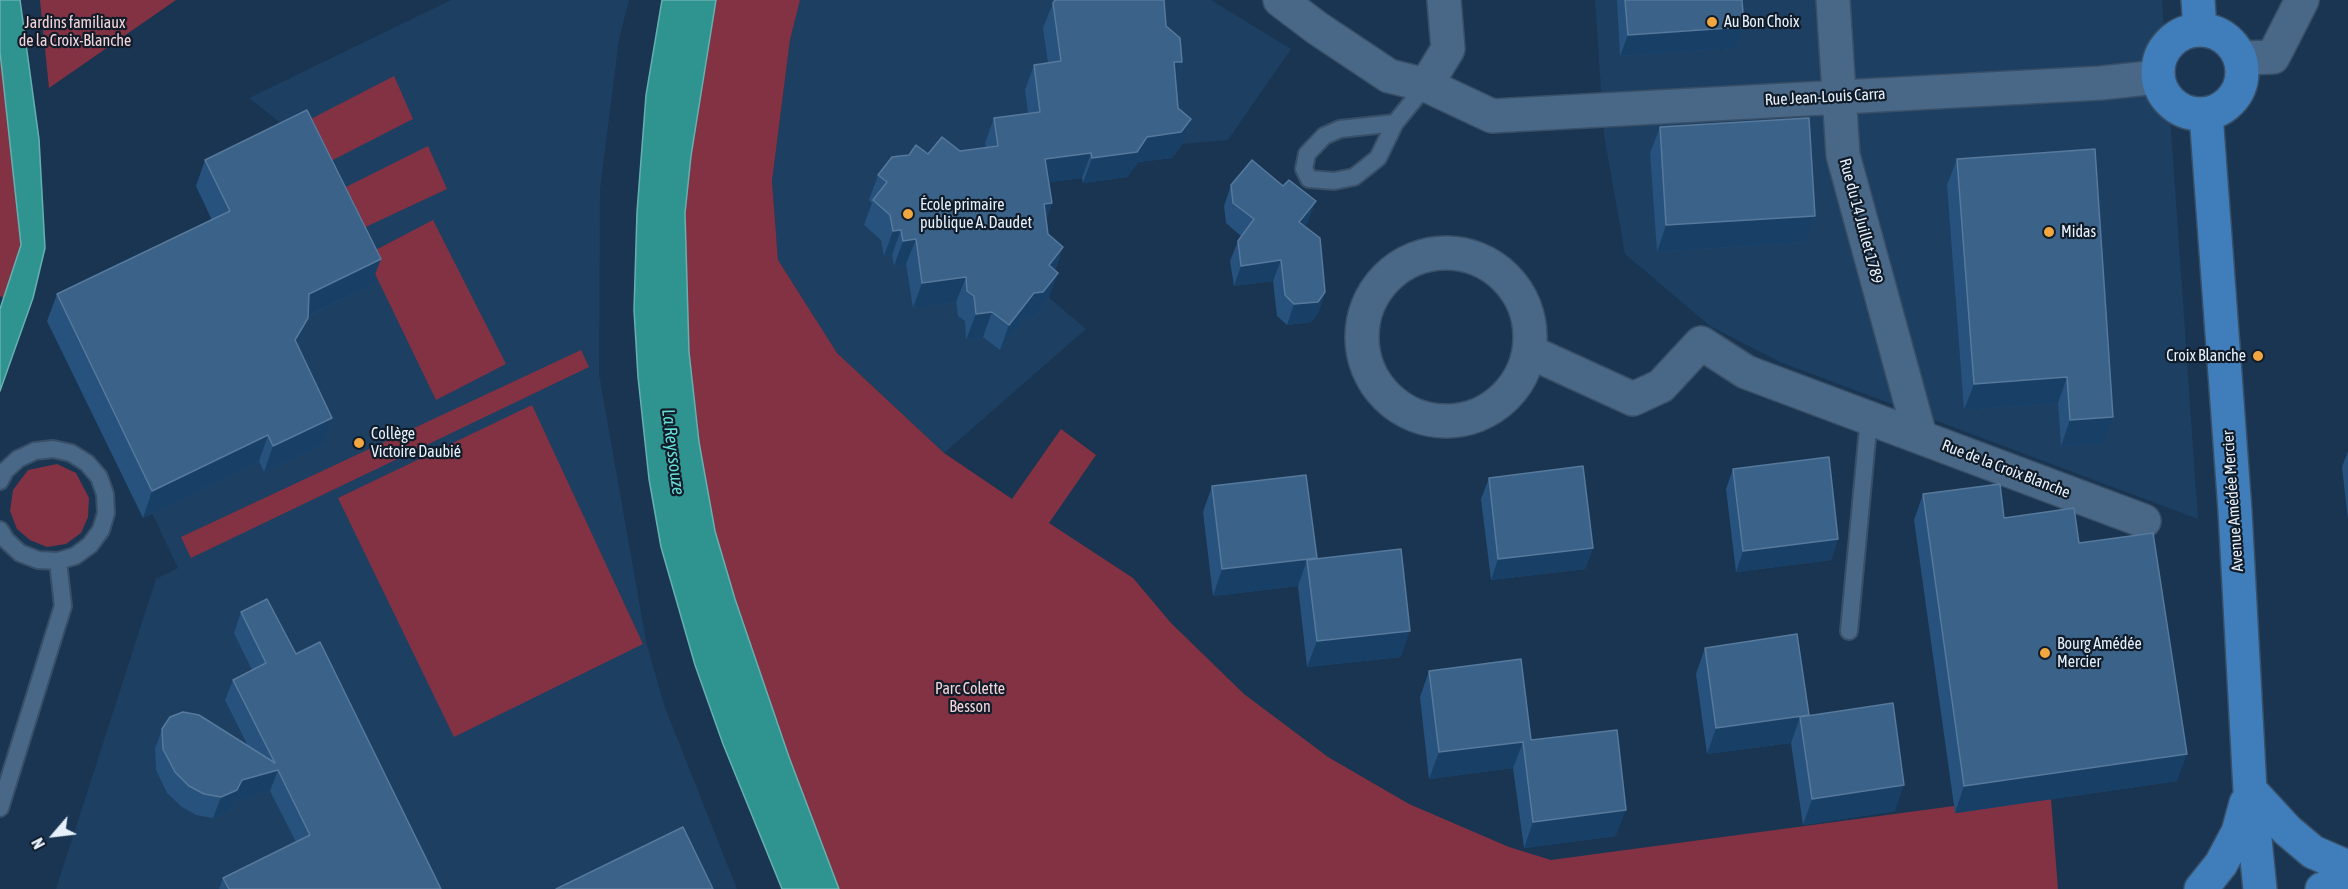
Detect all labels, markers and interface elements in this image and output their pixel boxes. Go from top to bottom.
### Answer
place label: Au Bon Choix [1724,12,1799,32]
park label: Jardins familiaux de la Croix-Blanche [19,13,131,51]
marker: Au Bon Choix [1705,15,1719,29]
street label: Rue Jean-Louis Carra [1764,84,1886,110]
street label: Rue du 14 Juillet 1789 [1835,156,1887,286]
place label: École primaire publique A. Daudet [920,195,1032,233]
marker: École primaire publique A. Daudet [901,207,915,221]
place label: Midas [2061,222,2096,242]
marker: Midas [2042,225,2056,239]
place label: Croix Blanche [2166,346,2246,366]
marker: Croix Blanche [2251,349,2265,363]
water label: La Reyssouze [657,408,689,496]
place label: Collège Victoire Daubié [371,424,461,462]
street label: Avenue Amédée Mercier [2218,430,2248,572]
marker: Collège Victoire Daubié [352,436,366,450]
street label: Rue de la Croix Blanche [1939,436,2073,502]
place label: Bourg Amédée Mercier [2057,634,2142,672]
marker: Bourg Amédée Mercier [2038,646,2052,660]
park label: Parc Colette Besson [935,679,1005,717]
north arrow [24,805,84,865]
text: N [28,835,48,852]

